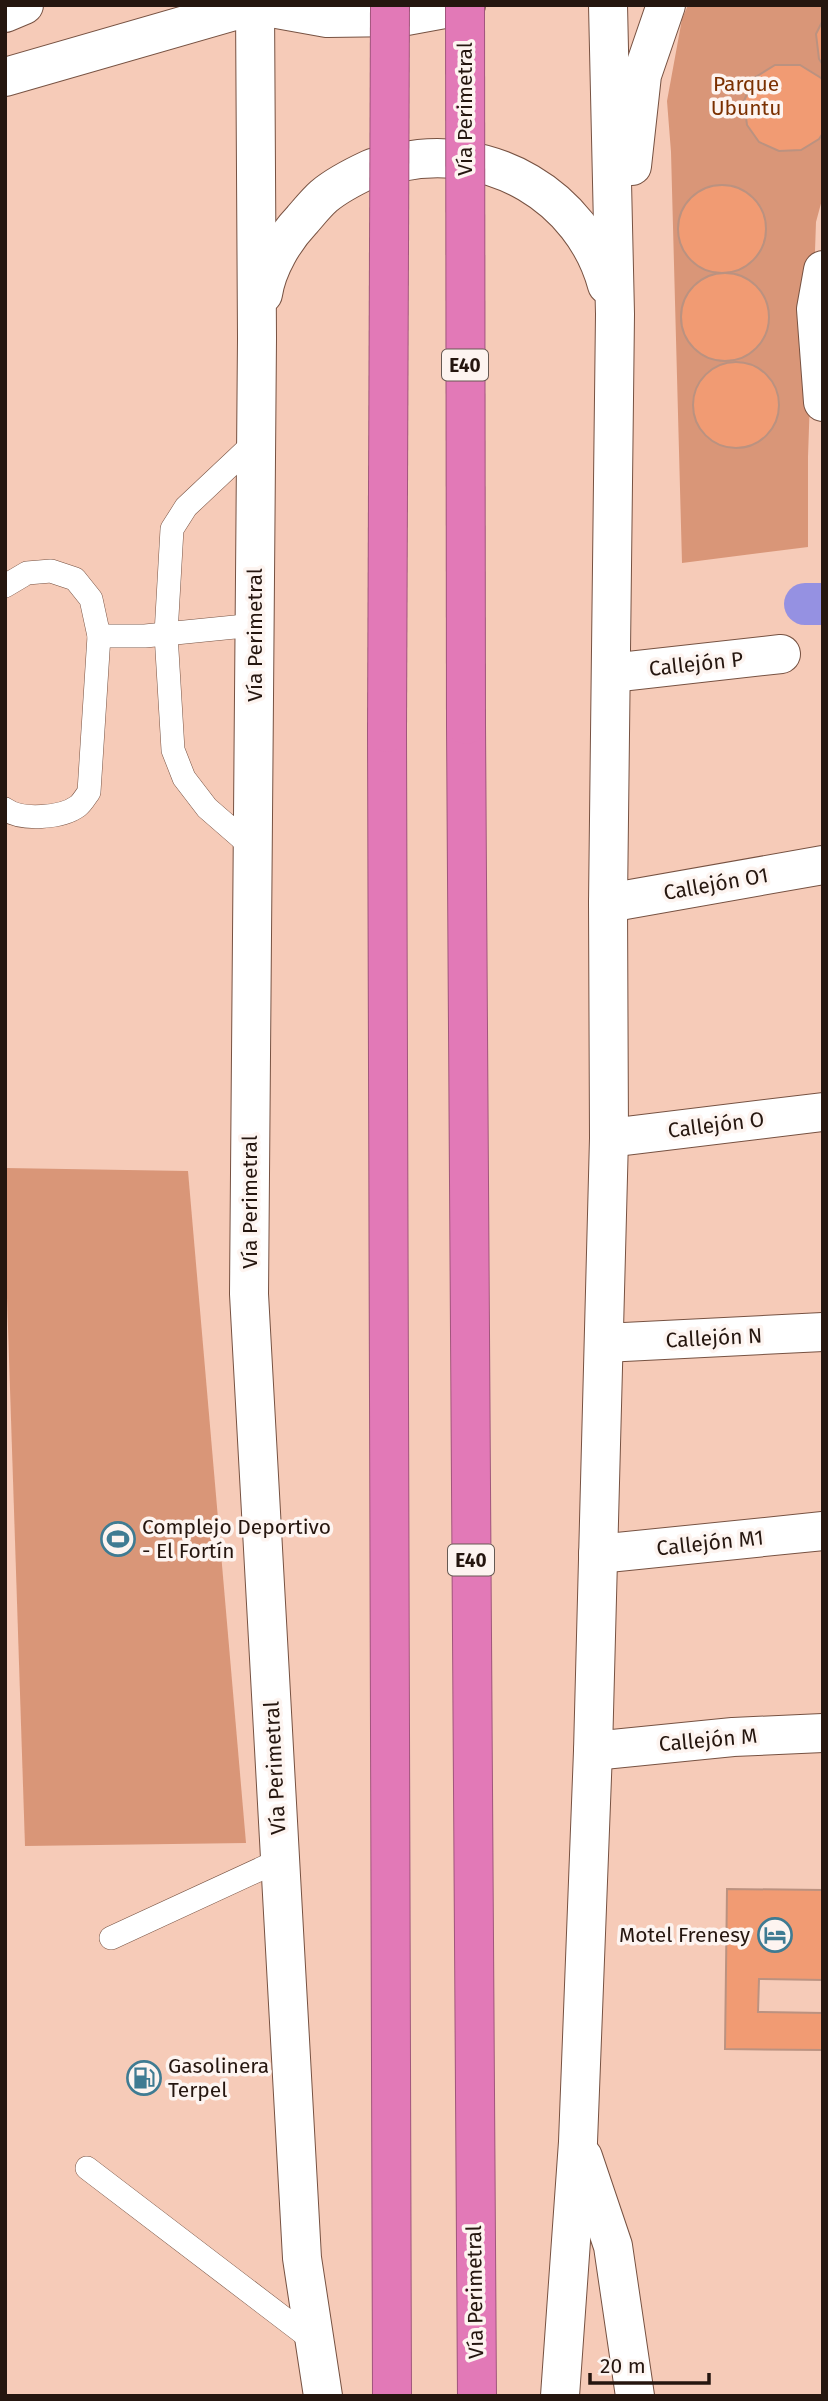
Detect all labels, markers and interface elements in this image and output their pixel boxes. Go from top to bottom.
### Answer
street label: Vía Perimetral [452,42,478,176]
park label: Parque Ubuntu [711,71,781,121]
road number: E40 [442,350,488,380]
street label: Vía Perimetral [242,568,268,702]
street label: Callejón P [648,646,744,682]
street label: Callejón O1 [662,862,770,906]
street label: Callejón O [666,1106,766,1144]
street label: Vía Perimetral [237,1135,263,1269]
street label: Callejón N [665,1322,763,1354]
place label: Complejo Deportivo - El Fortín [142,1514,331,1564]
sports icon: Complejo Deportivo - El Fortín [99,1520,137,1558]
street label: Callejón M1 [655,1524,765,1562]
road number: E40 [448,1544,494,1576]
street label: Vía Perimetral [259,1701,291,1835]
street label: Callejón M [658,1723,758,1757]
hotel icon: Motel Frenesy [756,1916,794,1954]
place label: Motel Frenesy [619,1922,751,1948]
place label: Gasolinera Terpel [168,2053,269,2103]
fuel station icon: Gasolinera Terpel [125,2059,163,2097]
street label: Vía Perimetral [461,2225,489,2359]
scale bar [590,2342,709,2386]
text: 20 m [600,2353,646,2379]

